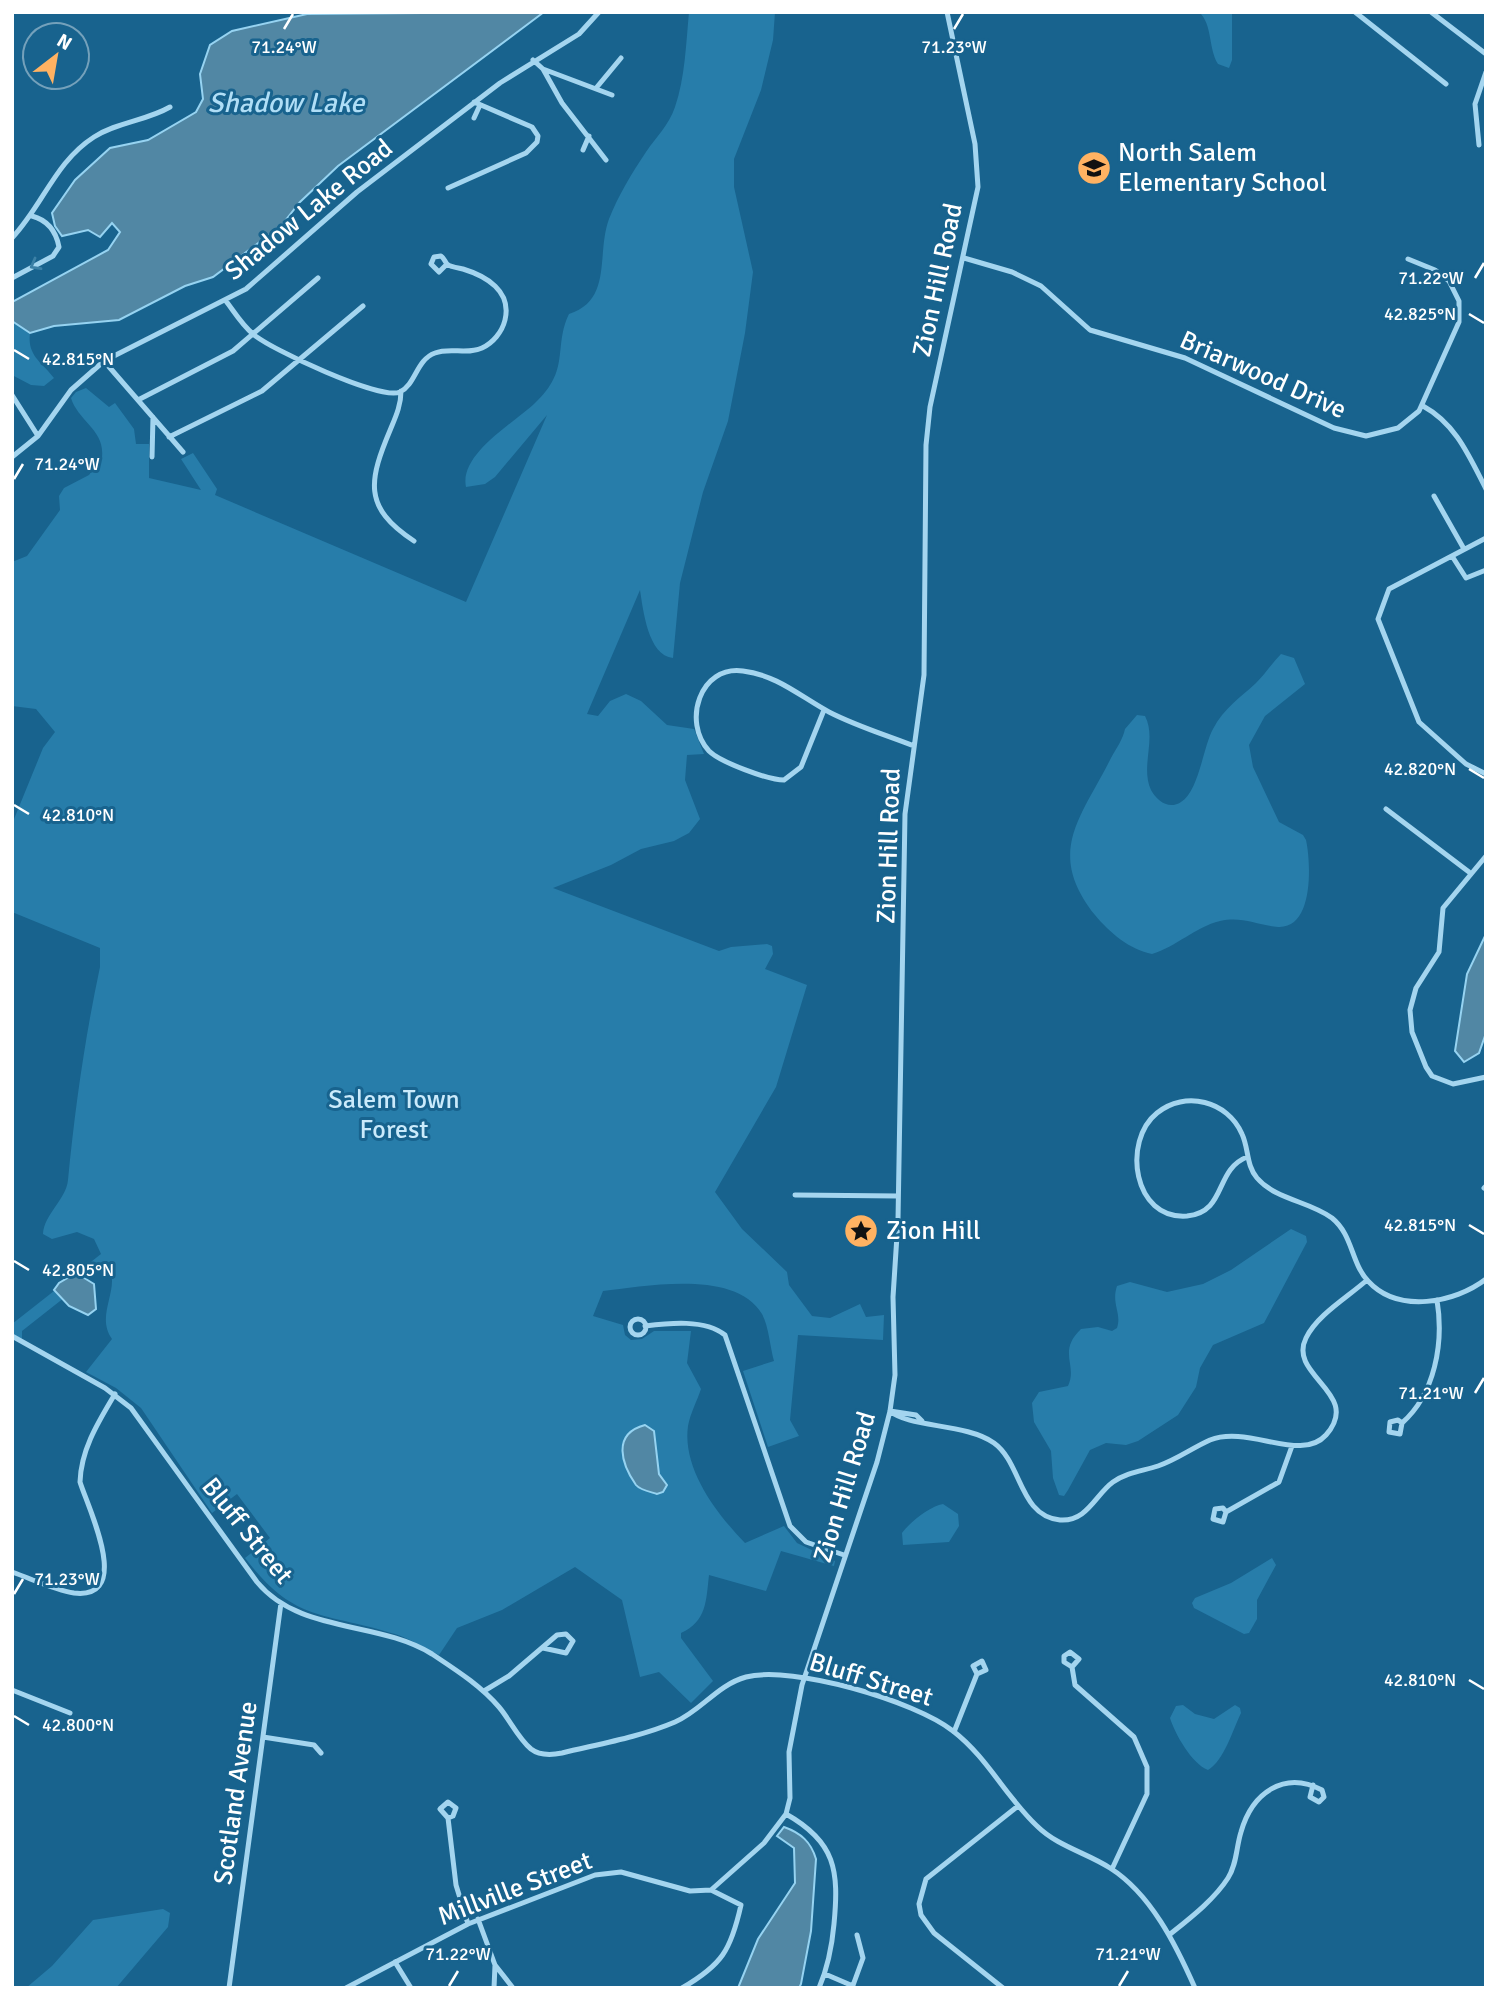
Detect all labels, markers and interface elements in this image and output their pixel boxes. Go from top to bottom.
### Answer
north arrow [21,21,91,91]
text: N [52,29,76,56]
text: 71.24°W [251,36,317,58]
text: 71.23°W [921,36,987,58]
water label: Shadow Lake [208,86,366,120]
street label: Shadow Lake Road [219,133,399,287]
place label: North Salem Elementary School [1118,137,1327,199]
school or university icon: North Salem Elementary School [1075,149,1113,187]
street label: Zion Hill Road [906,200,970,360]
one-way arrow [30,257,43,271]
text: 71.22°W [1398,267,1464,289]
text: 42.825°N [1384,303,1456,325]
street label: Briarwood Drive [1175,324,1351,426]
text: 42.815°N [42,348,114,370]
text: 71.24°W [34,453,100,475]
text: 42.820°N [1384,758,1456,780]
street label: Zion Hill Road [870,767,908,925]
text: 42.810°N [42,804,114,826]
park label: Salem Town Forest [328,1084,460,1146]
place icon: Zion Hill [842,1212,880,1250]
text: 42.815°N [1384,1214,1456,1236]
place label: Zion Hill [886,1215,981,1247]
text: 42.805°N [42,1259,114,1281]
text: 71.21°W [1398,1382,1464,1404]
street label: Zion Hill Road [807,1408,883,1566]
street label: Bluff Street [194,1471,300,1591]
text: 71.23°W [34,1568,100,1590]
street label: Bluff Street [805,1646,937,1714]
text: 42.810°N [1384,1669,1456,1691]
street label: Scotland Avenue [207,1699,265,1887]
text: 42.800°N [42,1714,114,1736]
street label: Millville Street [433,1845,597,1933]
text: 71.22°W [425,1943,491,1965]
text: 71.21°W [1095,1943,1161,1965]

